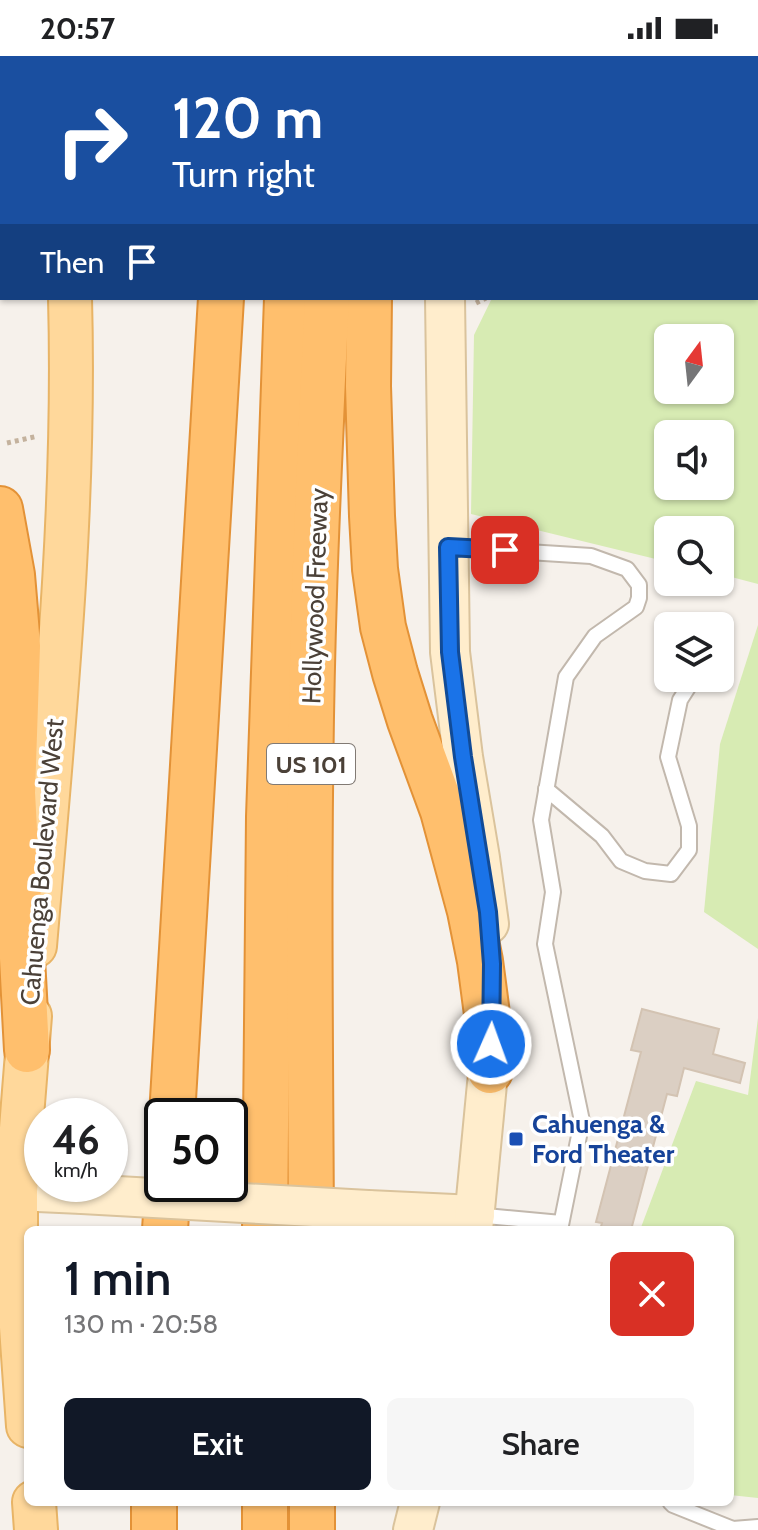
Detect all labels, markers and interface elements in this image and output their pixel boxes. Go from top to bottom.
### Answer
text: 20:57 [40,10,115,47]
text: 120 m [172,84,323,152]
icon: right [40,88,144,192]
text: Turn right [172,152,315,196]
icon: arrive [120,240,164,284]
text: Then [40,244,104,281]
north arrow [654,324,734,404]
map controls [654,324,734,692]
button: sound [654,420,734,500]
street label: Hollywood Freeway [295,488,335,704]
pin [471,516,539,584]
button: search [654,516,734,596]
icon: arrive [483,528,527,572]
button: layers [654,612,734,692]
street label: Cahuenga Boulevard West [14,717,70,1007]
road number: US 101 [267,744,355,784]
position arrow [449,1002,533,1086]
speed limit sign: 50 [144,1098,248,1202]
place label: Cahuenga & Ford Theater [532,1108,675,1170]
text: 46 [52,1115,100,1164]
marker: Cahuenga & Ford Theater [507,1130,525,1148]
text: km/h [54,1158,98,1182]
text: 1 min [64,1249,171,1307]
button: close [610,1252,694,1336]
text: 130 m · 20:58 [64,1308,218,1340]
button: Exit [64,1398,371,1490]
button: Share [387,1398,694,1490]

